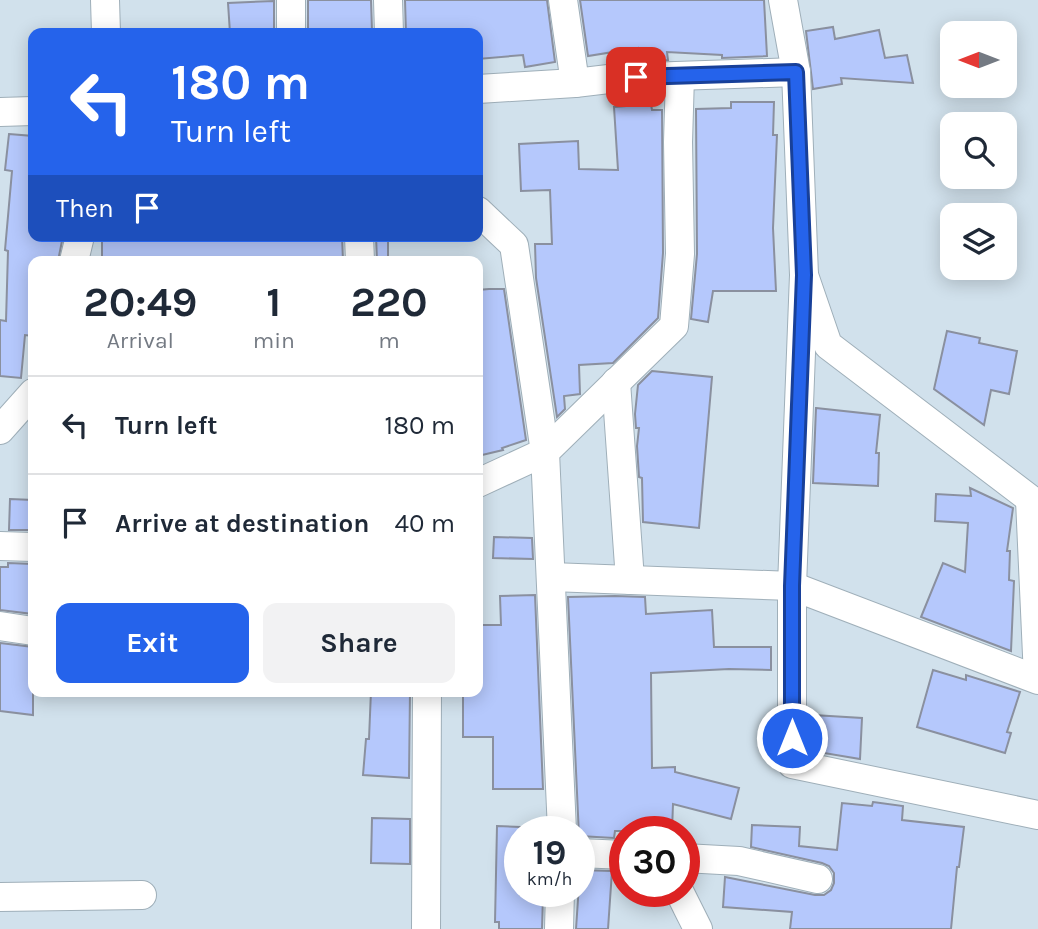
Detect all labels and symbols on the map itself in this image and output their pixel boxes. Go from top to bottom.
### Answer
north arrow [940,21,1017,98]
pin [606,47,666,107]
position arrow [755,701,829,775]
speed limit sign: 30 [609,816,700,907]

